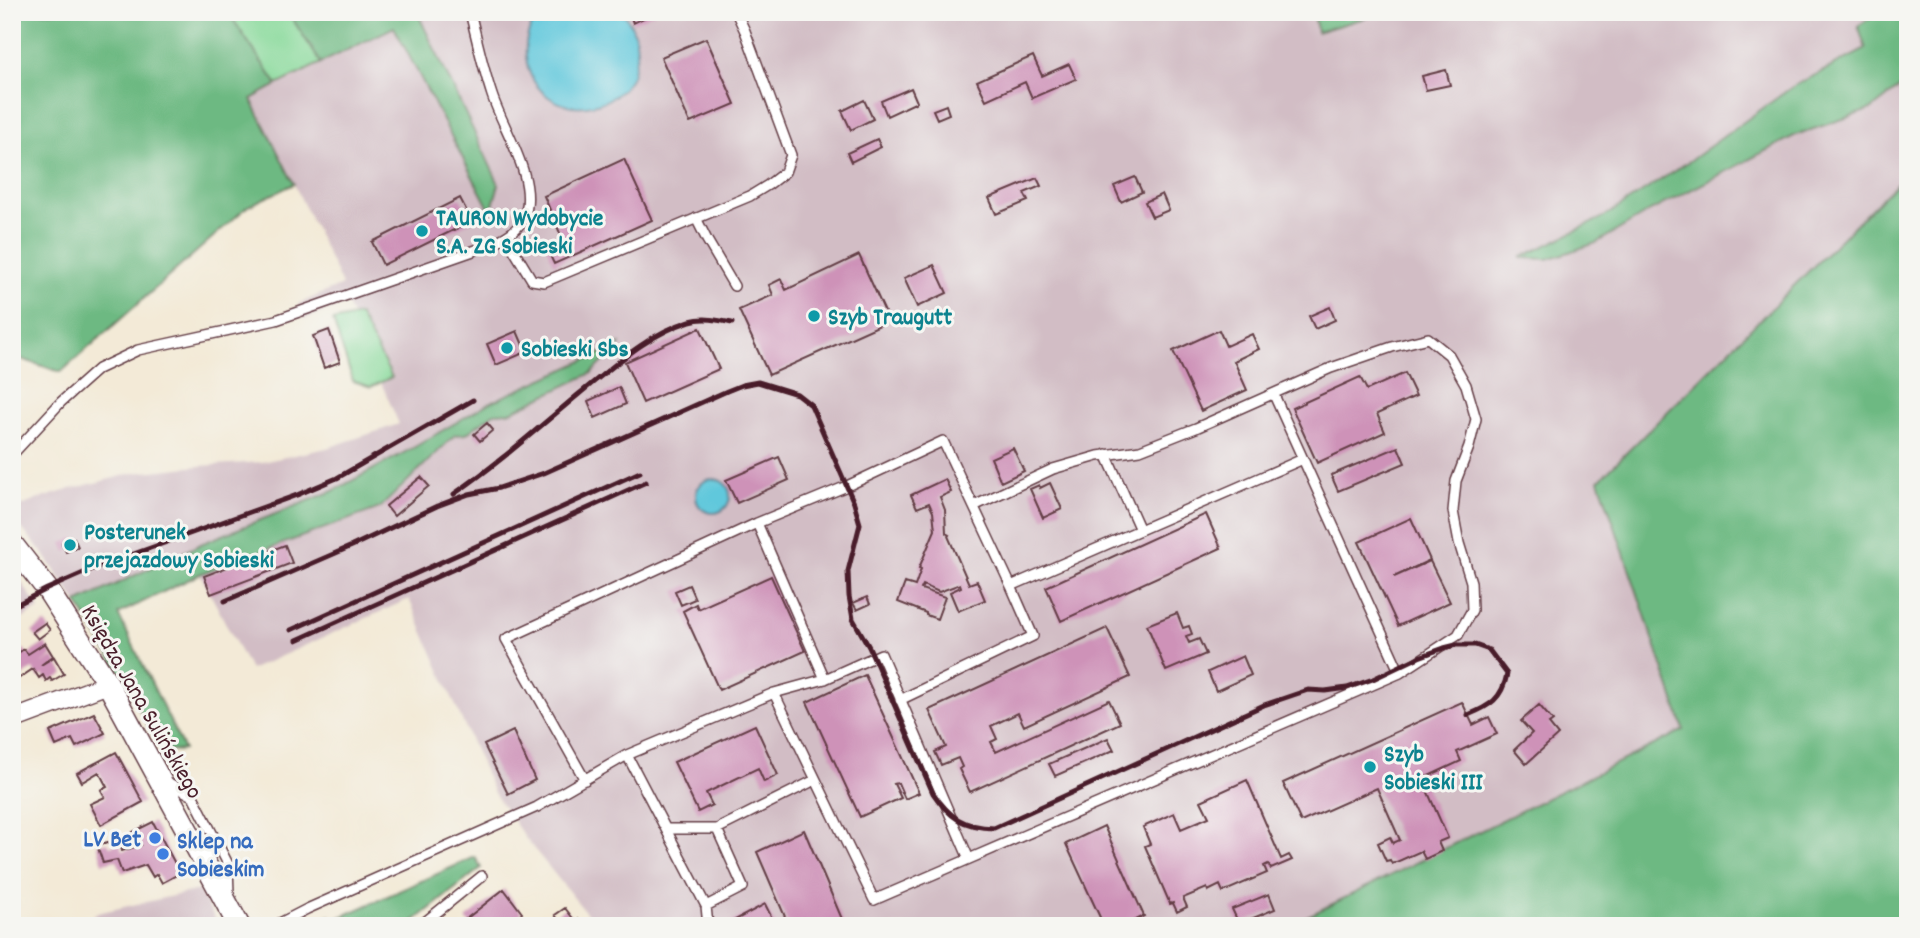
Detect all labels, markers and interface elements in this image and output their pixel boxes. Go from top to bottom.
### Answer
place label: TAURON Wydobycie S.A. ZG Sobieski [436,203,604,265]
marker: TAURON Wydobycie S.A. ZG Sobieski [414,223,430,239]
place label: Szyb Traugutt [828,302,952,336]
marker: Szyb Traugutt [806,308,822,324]
place label: Sobieski Sbs [521,334,629,368]
marker: Sobieski Sbs [499,340,515,356]
place label: Posterunek przejazdowy Sobieski [84,517,274,579]
marker: Posterunek przejazdowy Sobieski [62,537,78,553]
street label: Księdza Jana Sulińskiego [71,599,210,806]
place label: Szyb Sobieski III [1384,739,1483,801]
marker: Szyb Sobieski III [1362,759,1378,775]
place label: LV Bet [83,824,141,858]
place label: Sklep na Sobieskim [177,826,264,888]
marker: LV Bet [147,830,163,846]
marker: Sklep na Sobieskim [155,846,171,862]

